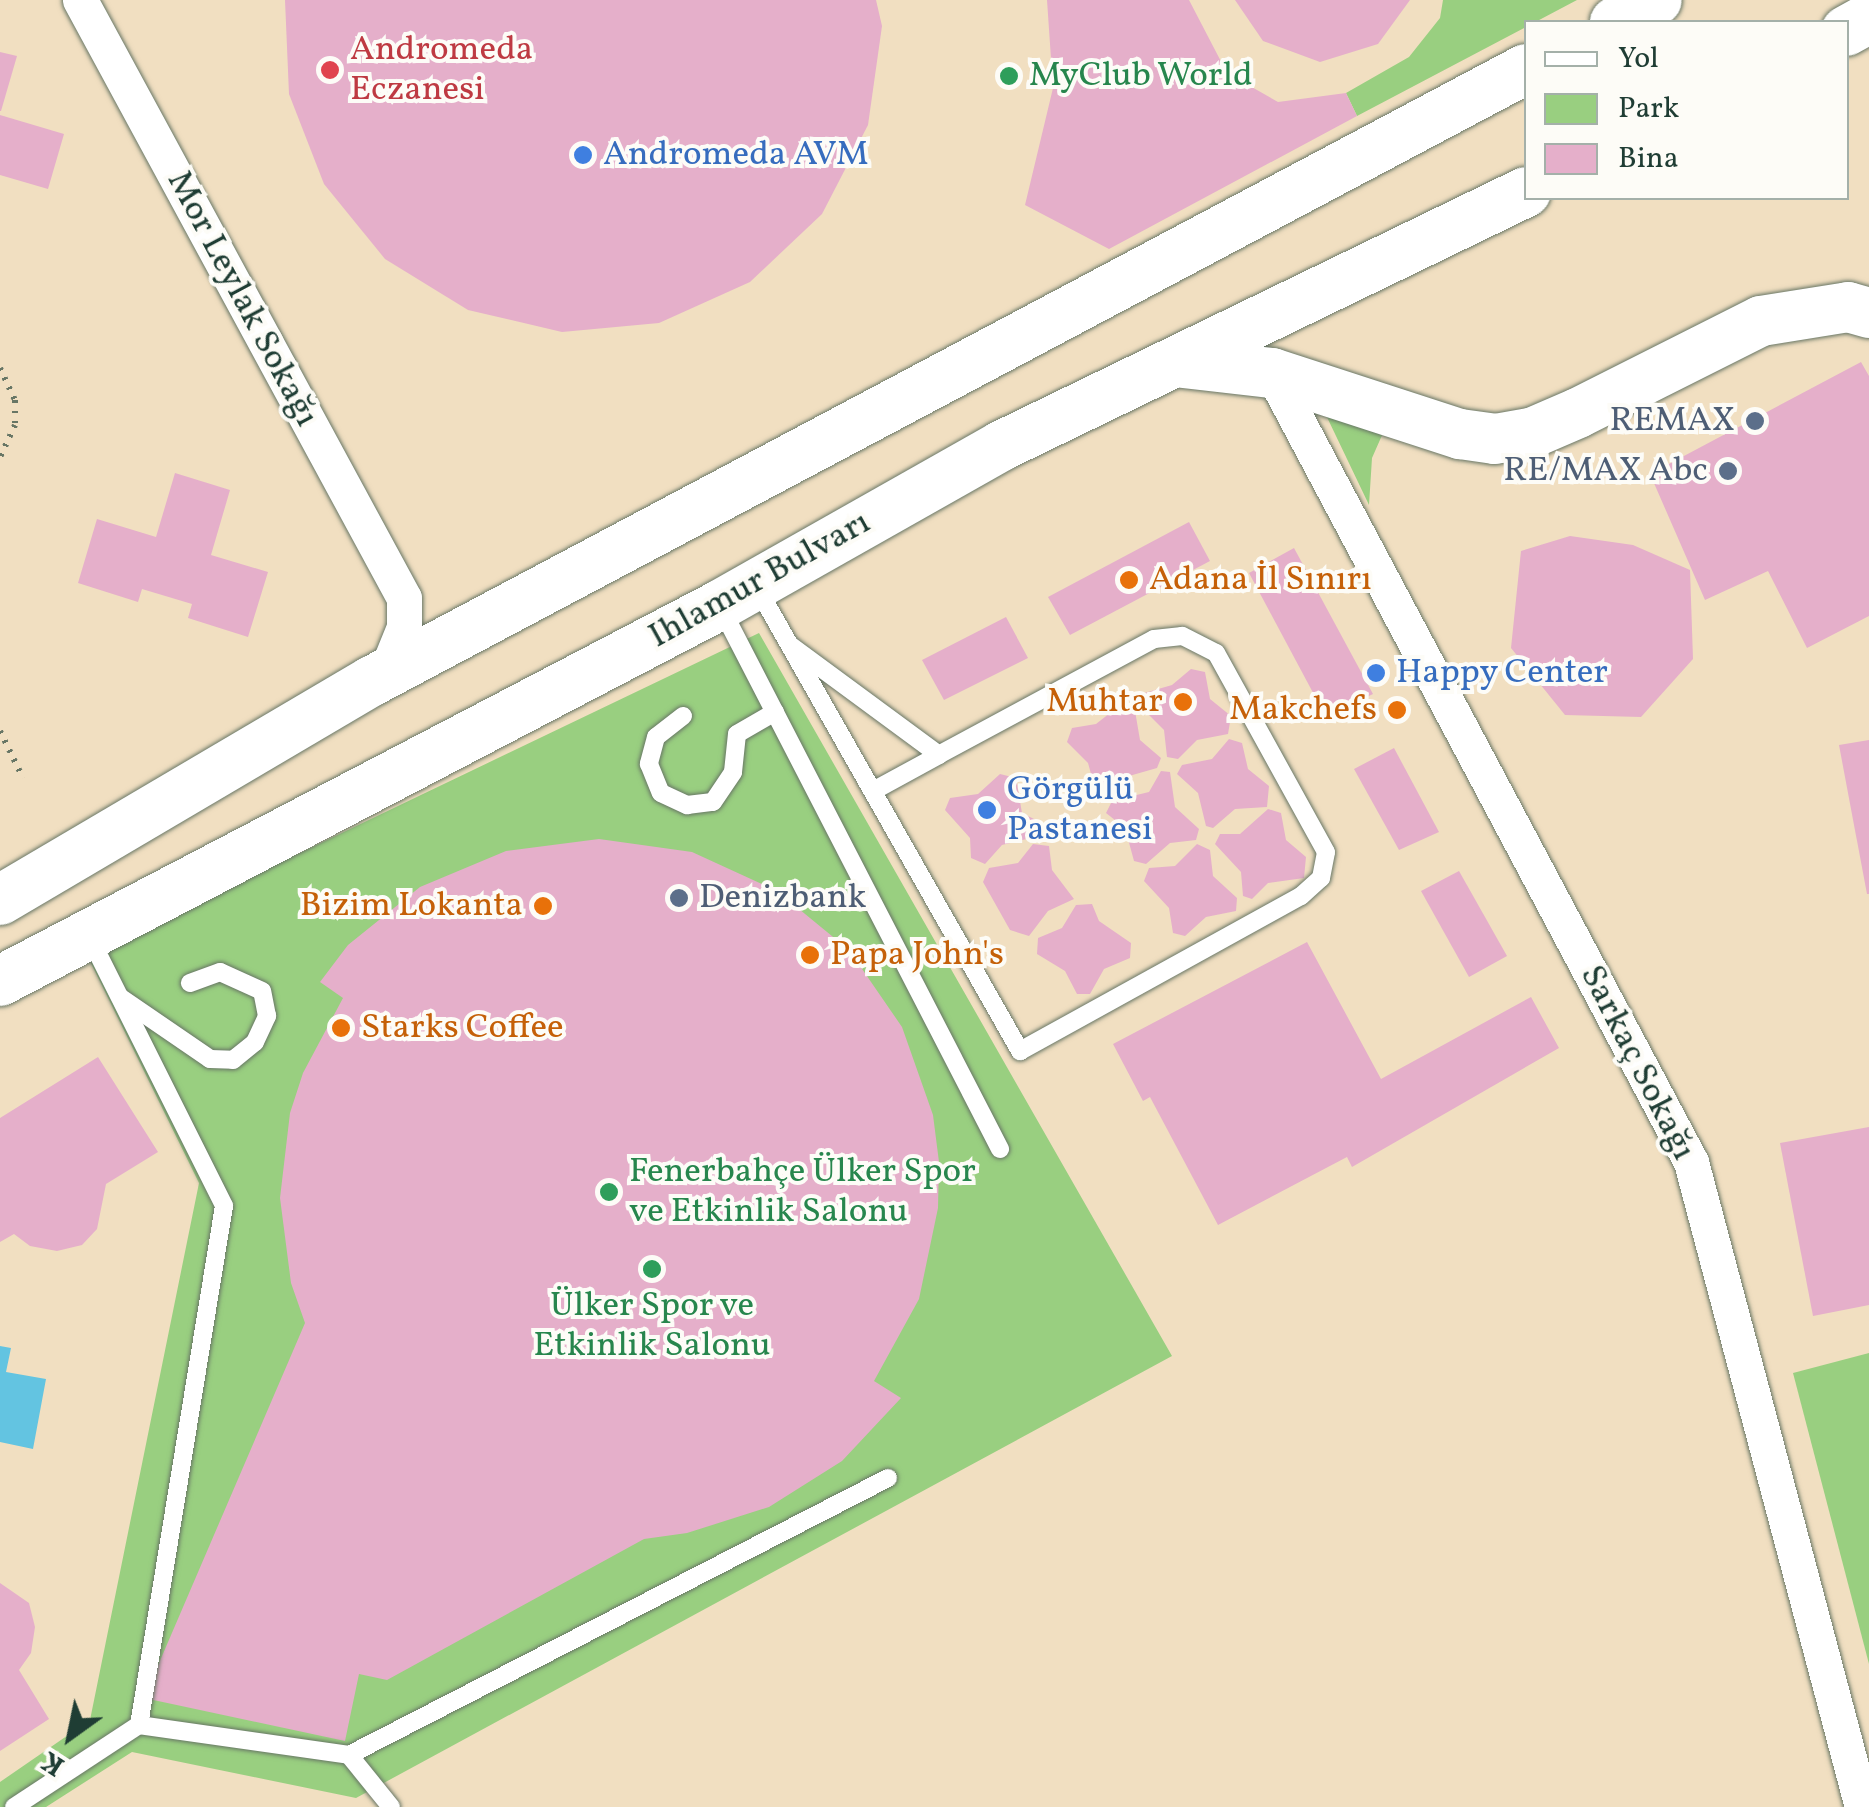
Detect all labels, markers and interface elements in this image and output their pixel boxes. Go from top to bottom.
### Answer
legend [1524,20,1849,200]
place label: Andromeda Eczanesi [350,29,533,111]
text: Yol [1618,38,1659,80]
place label: MyClub World [1029,55,1254,97]
marker: Andromeda Eczanesi [319,59,341,81]
marker: MyClub World [998,65,1020,87]
text: Park [1618,88,1679,130]
place label: Andromeda AVM [603,134,869,176]
text: Bina [1618,138,1679,180]
marker: Andromeda AVM [572,144,594,166]
street label: Mor Leylak Sokağı [157,164,327,434]
place label: REMAX [1609,400,1735,442]
marker: REMAX [1744,410,1766,432]
place label: RE/MAX Abc [1503,450,1708,492]
marker: RE/MAX Abc [1717,460,1739,482]
street label: Ihlamur Bulvarı [642,502,878,658]
place label: Adana İl Sınırı [1149,559,1372,601]
marker: Adana İl Sınırı [1118,569,1140,591]
place label: Happy Center [1396,652,1609,694]
marker: Happy Center [1365,662,1387,684]
place label: Muhtar [1046,681,1163,723]
place label: Makchefs [1229,689,1377,731]
marker: Muhtar [1172,691,1194,713]
marker: Makchefs [1386,699,1408,721]
place label: Görgülü Pastanesi [1007,769,1152,851]
marker: Görgülü Pastanesi [976,799,998,821]
place label: Denizbank [699,877,867,919]
place label: Bizim Lokanta [300,885,523,927]
marker: Denizbank [668,887,690,909]
marker: Bizim Lokanta [532,895,554,917]
place label: Papa John's [830,934,1004,976]
marker: Papa John's [799,944,821,966]
street label: Sarkaç Sokağı [1570,959,1704,1167]
place label: Starks Coffee [361,1007,564,1049]
marker: Starks Coffee [330,1017,352,1039]
place label: Fenerbahçe Ülker Spor ve Etkinlik Salonu [629,1151,976,1233]
marker: Fenerbahçe Ülker Spor ve Etkinlik Salonu [598,1181,620,1203]
marker: Ülker Spor ve Etkinlik Salonu [641,1258,663,1280]
place label: Ülker Spor ve Etkinlik Salonu [533,1285,771,1367]
north arrow [20,1687,120,1787]
text: K [34,1741,73,1784]

